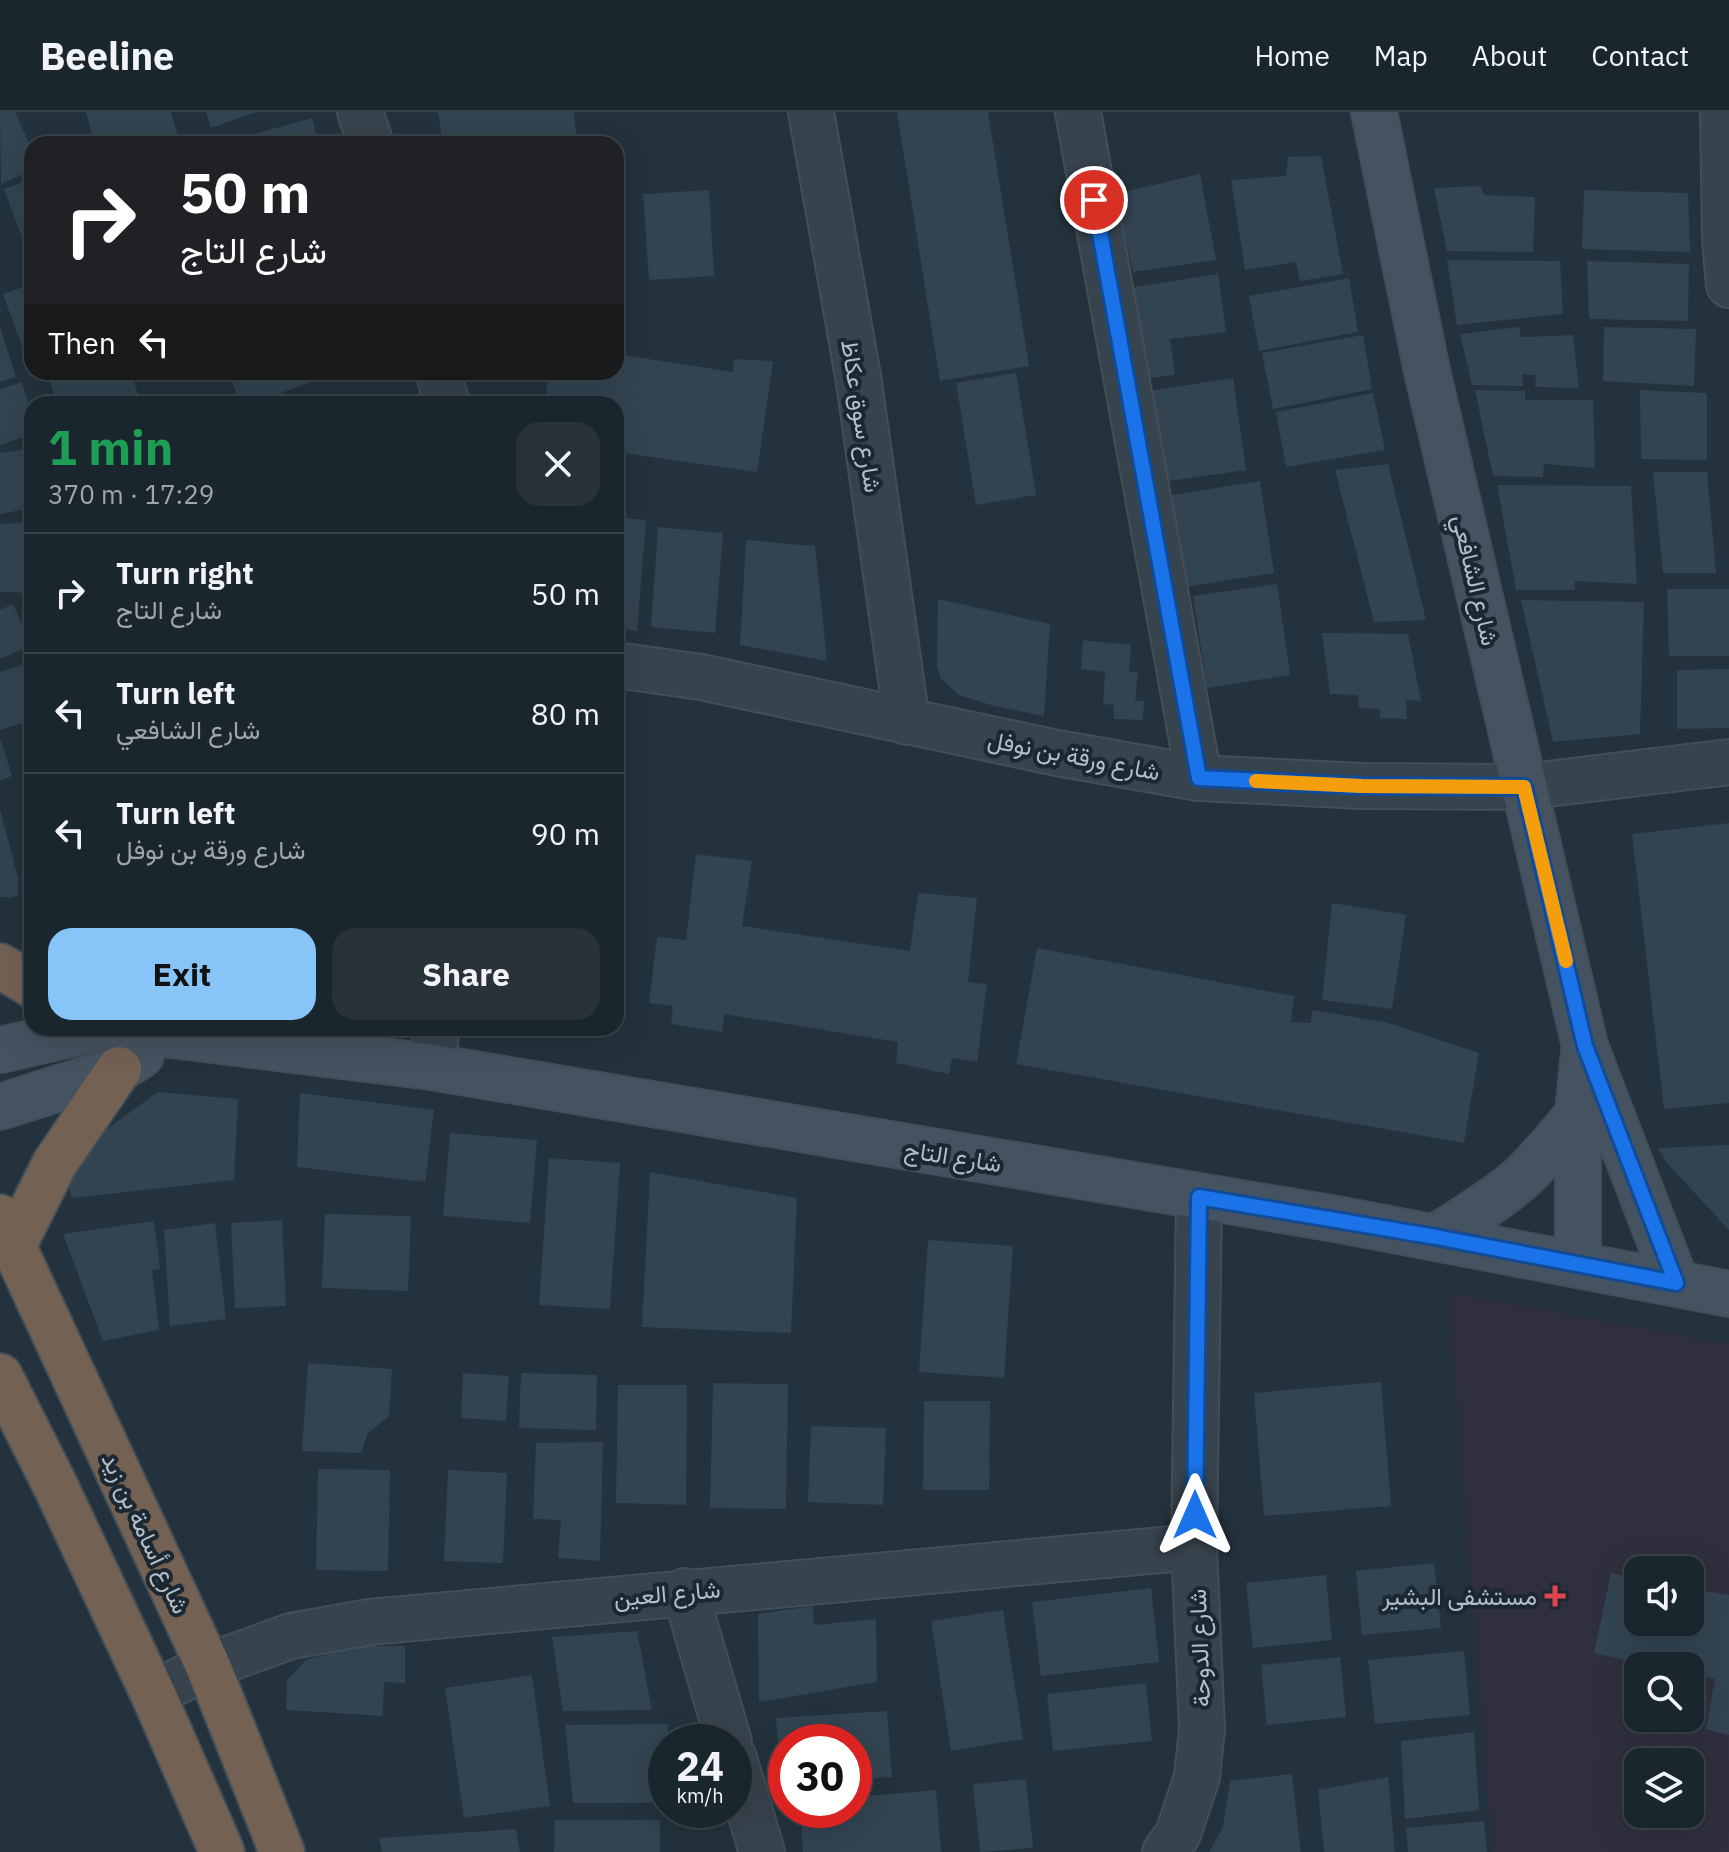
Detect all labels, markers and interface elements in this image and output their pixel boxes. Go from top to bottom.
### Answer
text: Beeline [40,31,174,80]
text: Home [1254,37,1330,74]
text: Map [1374,37,1428,74]
text: About [1472,37,1547,74]
text: Contact [1591,37,1689,74]
text: 50 m [180,156,310,228]
pin [1060,166,1128,234]
icon: right [48,168,152,272]
icon: arrive [1072,178,1116,222]
text: شارع التاج [180,226,327,273]
icon: left [132,320,176,364]
text: Then [48,323,116,362]
street label: شارع سوق عكاظ [833,337,890,495]
text: 1 min [48,416,173,478]
button: close [516,422,600,506]
text: 370 m · 17:29 [48,477,214,511]
street label: شارع الشافعي [1442,511,1507,649]
text: Turn right [116,553,254,592]
icon: right [48,571,92,615]
text: 50 m [531,574,600,613]
text: شارع التاج [116,592,222,626]
text: Turn left [116,673,235,712]
icon: left [48,691,92,735]
text: 80 m [531,694,600,733]
text: شارع الشافعي [116,712,260,746]
street label: شارع ورقة بن نوفل [985,723,1163,788]
text: Turn left [116,793,235,832]
icon: left [48,811,92,855]
text: 90 m [531,814,600,853]
text: شارع ورقة بن نوفل [116,832,305,866]
button: Exit [48,928,316,1020]
button: Share [332,928,600,1020]
street label: شارع التاج [902,1133,1004,1180]
street label: شارع أسامة بن زيد [94,1447,197,1619]
position arrow [1153,1473,1237,1557]
map controls [1624,1556,1704,1828]
button: sound [1624,1556,1704,1636]
street label: شارع العين [612,1572,722,1615]
place label: مستشفى البشير [1381,1580,1537,1612]
marker: مستشفى البشير [1544,1585,1566,1607]
street label: شارع الدوحة [1181,1588,1218,1708]
button: search [1624,1652,1704,1732]
speed limit sign: 30 [768,1724,872,1828]
text: 24 [676,1740,724,1792]
button: layers [1624,1748,1704,1828]
text: km/h [676,1782,724,1809]

